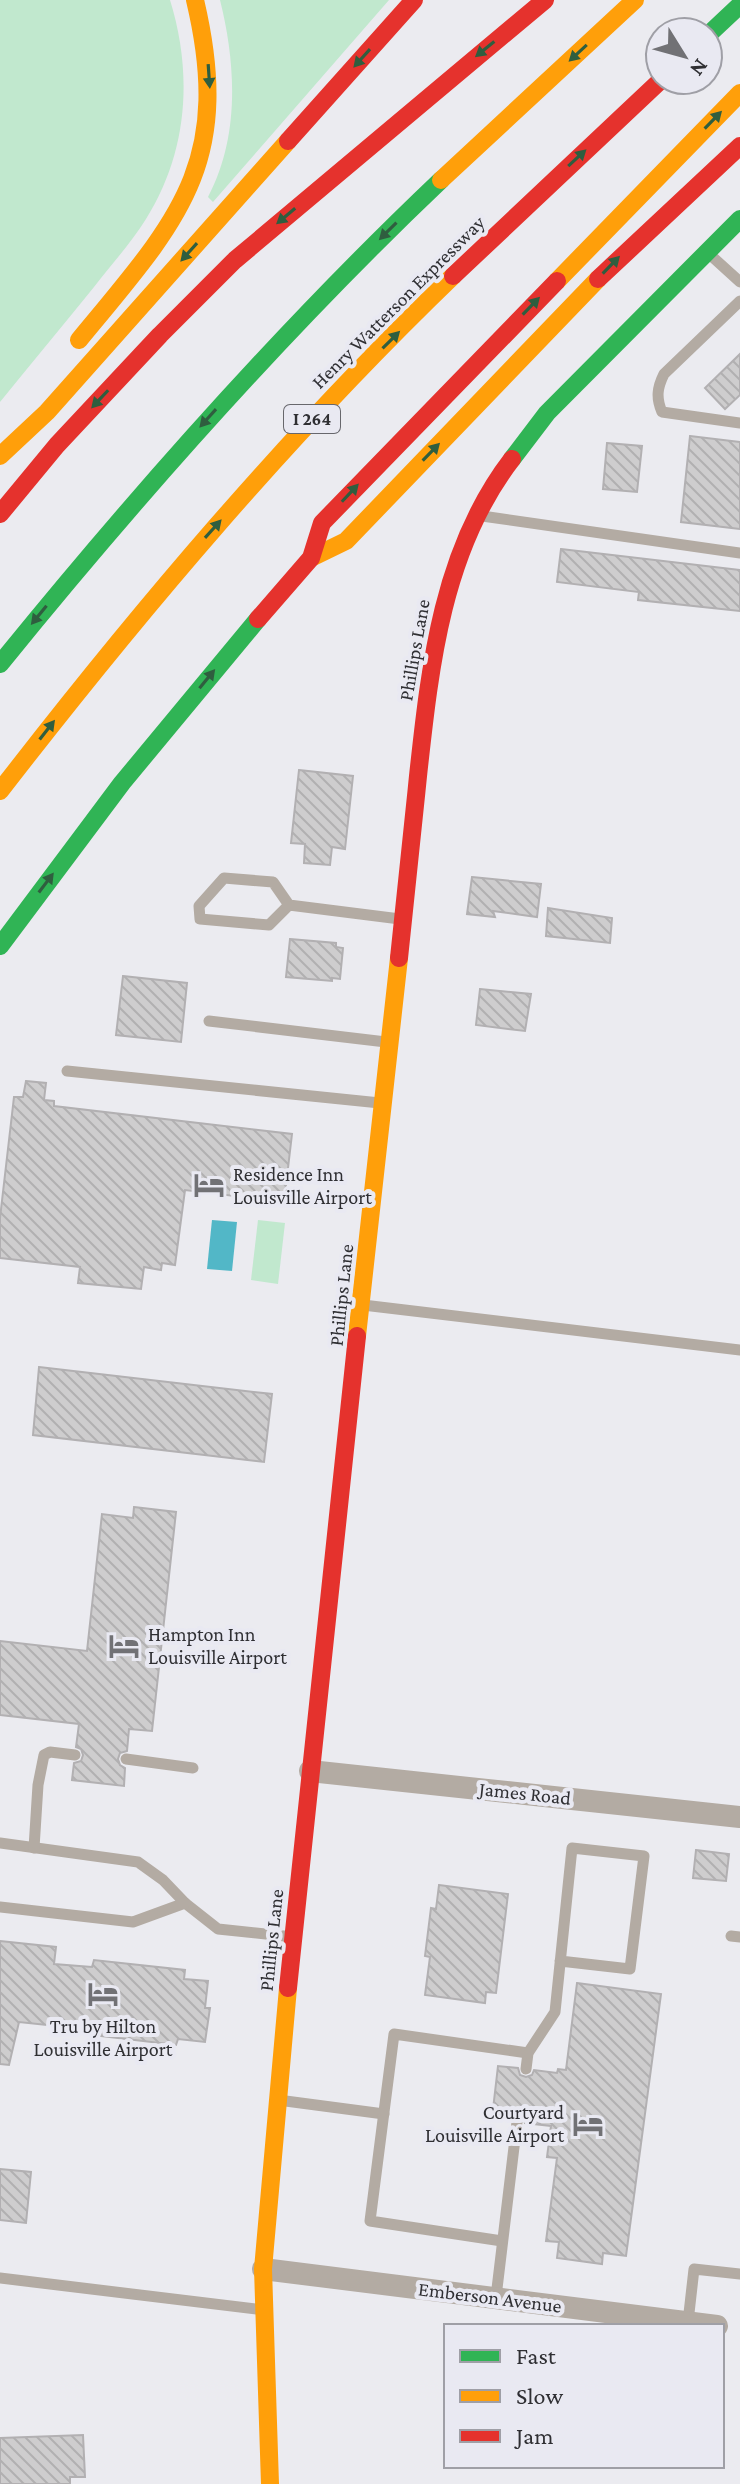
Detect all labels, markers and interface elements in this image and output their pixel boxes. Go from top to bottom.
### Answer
north arrow [644,16,724,96]
one-way arrow [475,40,495,57]
one-way arrow [569,43,588,61]
one-way arrow [354,48,371,68]
text: N [685,54,714,81]
one-way arrow [203,64,216,89]
one-way arrow [703,111,722,130]
one-way arrow [568,150,587,168]
one-way arrow [276,207,296,224]
street label: Henry Watterson Expressway [307,211,490,394]
one-way arrow [379,221,398,240]
one-way arrow [181,242,198,262]
one-way arrow [602,256,620,275]
one-way arrow [521,297,540,316]
one-way arrow [381,331,400,349]
one-way arrow [92,389,110,408]
road number: I 264 [284,405,340,433]
one-way arrow [200,409,218,428]
one-way arrow [422,443,440,462]
one-way arrow [341,484,359,503]
one-way arrow [204,519,222,539]
street label: Phillips Lane [394,597,435,703]
one-way arrow [31,605,48,625]
one-way arrow [198,669,214,689]
one-way arrow [39,720,55,740]
one-way arrow [38,873,54,894]
place label: Residence Inn Louisville Airport [233,1163,372,1209]
hotel icon: Residence Inn Louisville Airport [192,1168,226,1202]
street label: Phillips Lane [325,1243,358,1347]
place label: Hampton Inn Louisville Airport [148,1623,287,1669]
hotel icon: Hampton Inn Louisville Airport [107,1629,141,1663]
street label: James Road [476,1777,572,1810]
street label: Phillips Lane [255,1888,288,1992]
hotel icon: Tru by Hilton Louisville Airport [86,1977,120,2011]
place label: Tru by Hilton Louisville Airport [34,2015,173,2061]
place label: Courtyard Louisville Airport [425,2101,564,2147]
hotel icon: Courtyard Louisville Airport [571,2107,605,2141]
street label: Emberson Avenue [417,2277,563,2317]
legend [444,2324,724,2468]
text: Fast [516,2342,557,2369]
text: Slow [516,2382,563,2409]
text: Jam [514,2422,554,2449]

